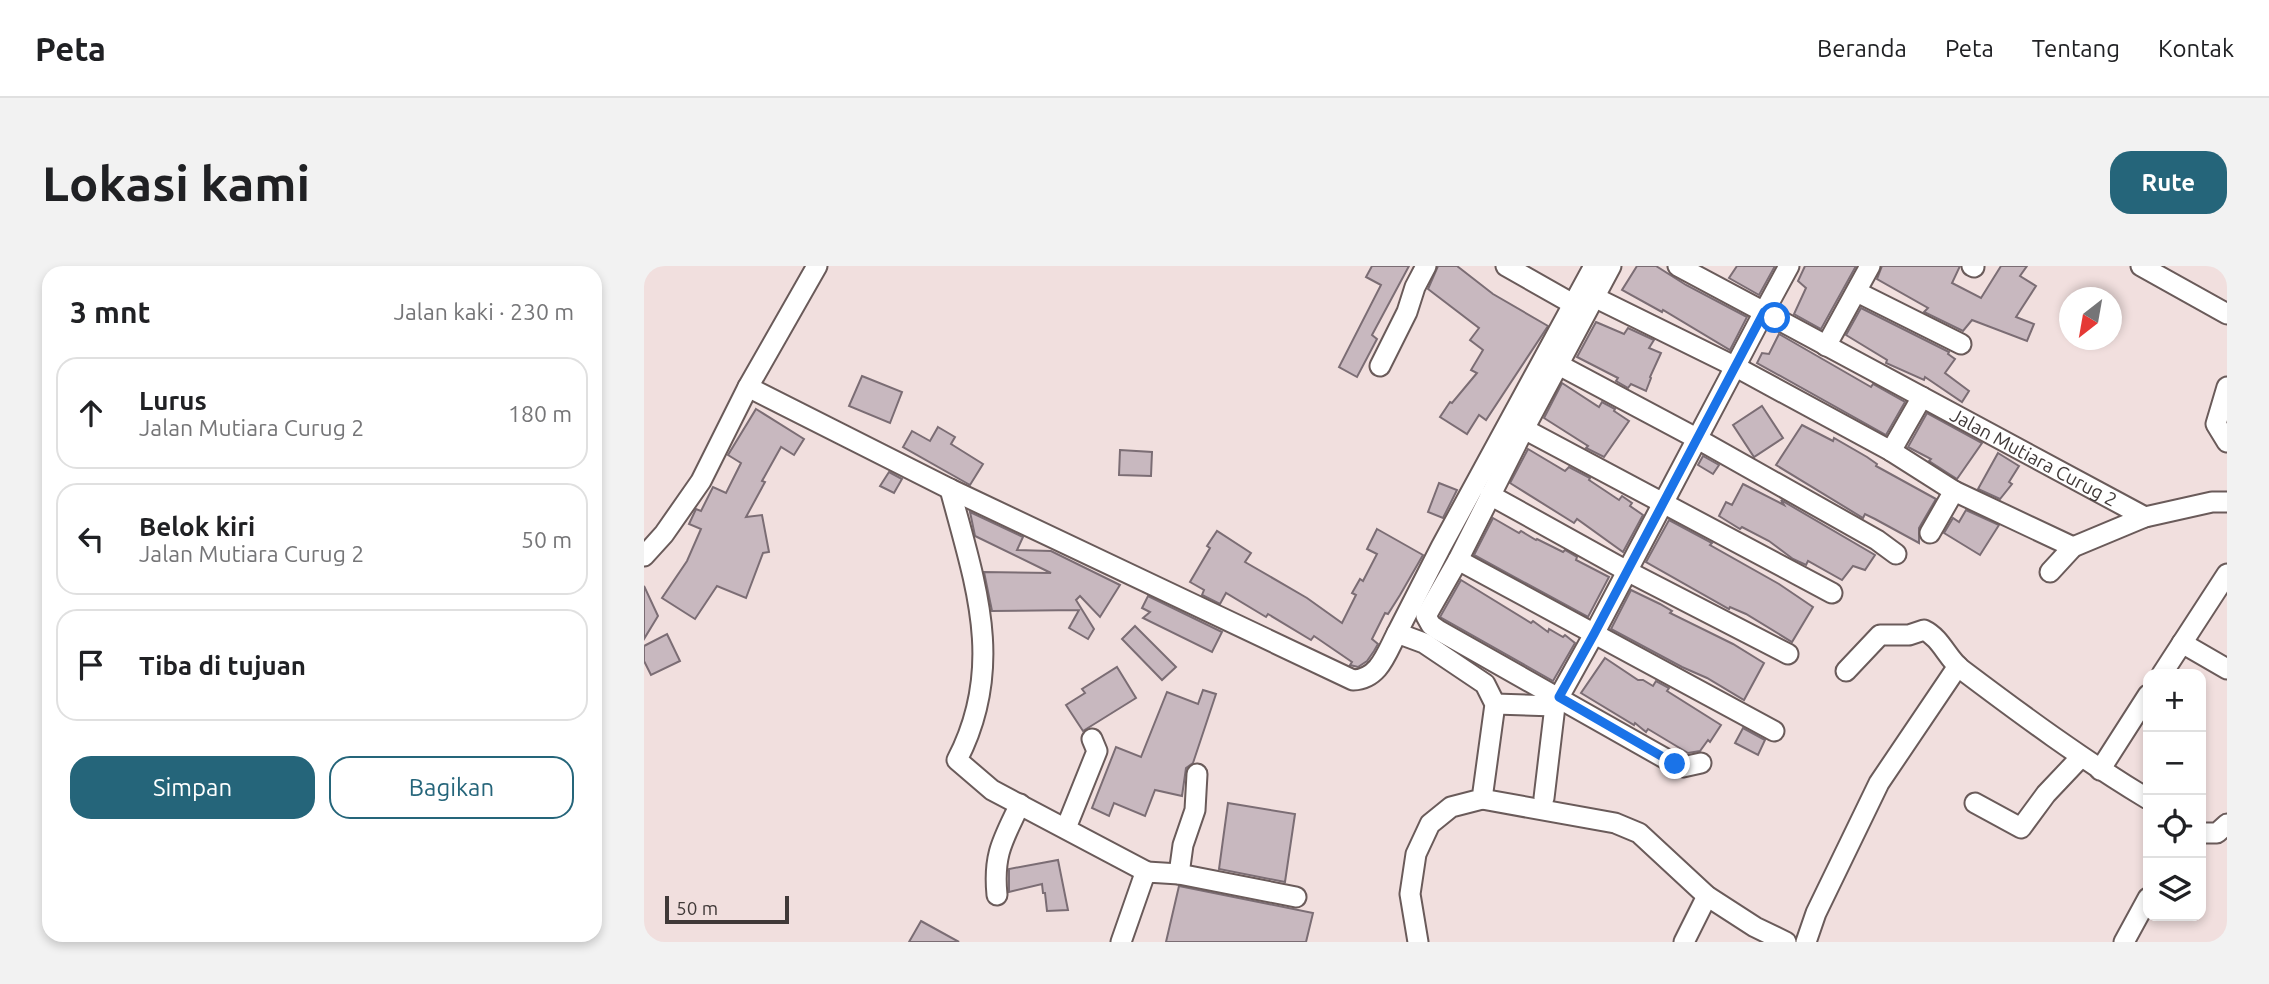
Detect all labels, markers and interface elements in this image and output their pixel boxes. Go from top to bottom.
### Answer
text: Peta [35,30,106,67]
text: Beranda [1817,35,1907,62]
text: Peta [1945,35,1994,62]
text: Tentang [2032,35,2120,62]
text: Kontak [2158,35,2234,62]
button: Rute [2110,151,2227,214]
text: Lokasi kami [42,155,310,210]
north arrow [2059,287,2122,350]
text: 3 mnt [70,295,150,329]
text: Jalan kaki · 230 m [394,299,574,324]
route start [1759,302,1790,333]
text: Lurus [139,386,207,415]
icon: ahead [72,394,110,432]
text: 180 m [508,401,572,426]
street label: Jalan Mutiara Curug 2 [1947,403,2121,511]
text: Jalan Mutiara Curug 2 [139,415,364,440]
text: Belok kiri [139,512,255,541]
icon: left [72,520,110,558]
text: 50 m [521,527,572,552]
text: Jalan Mutiara Curug 2 [139,541,364,566]
icon: arrive [72,646,110,684]
text: Tiba di tujuan [139,651,306,680]
map controls [2143,669,2206,921]
button: + [2143,669,2206,732]
button: − [2143,732,2206,795]
route end [1659,748,1690,779]
button: Simpan [70,756,315,819]
button: Bagikan [329,756,574,819]
button: locate [2143,795,2206,858]
button: layers [2143,858,2206,921]
scale bar [665,893,789,925]
text: 50 m [676,897,718,919]

